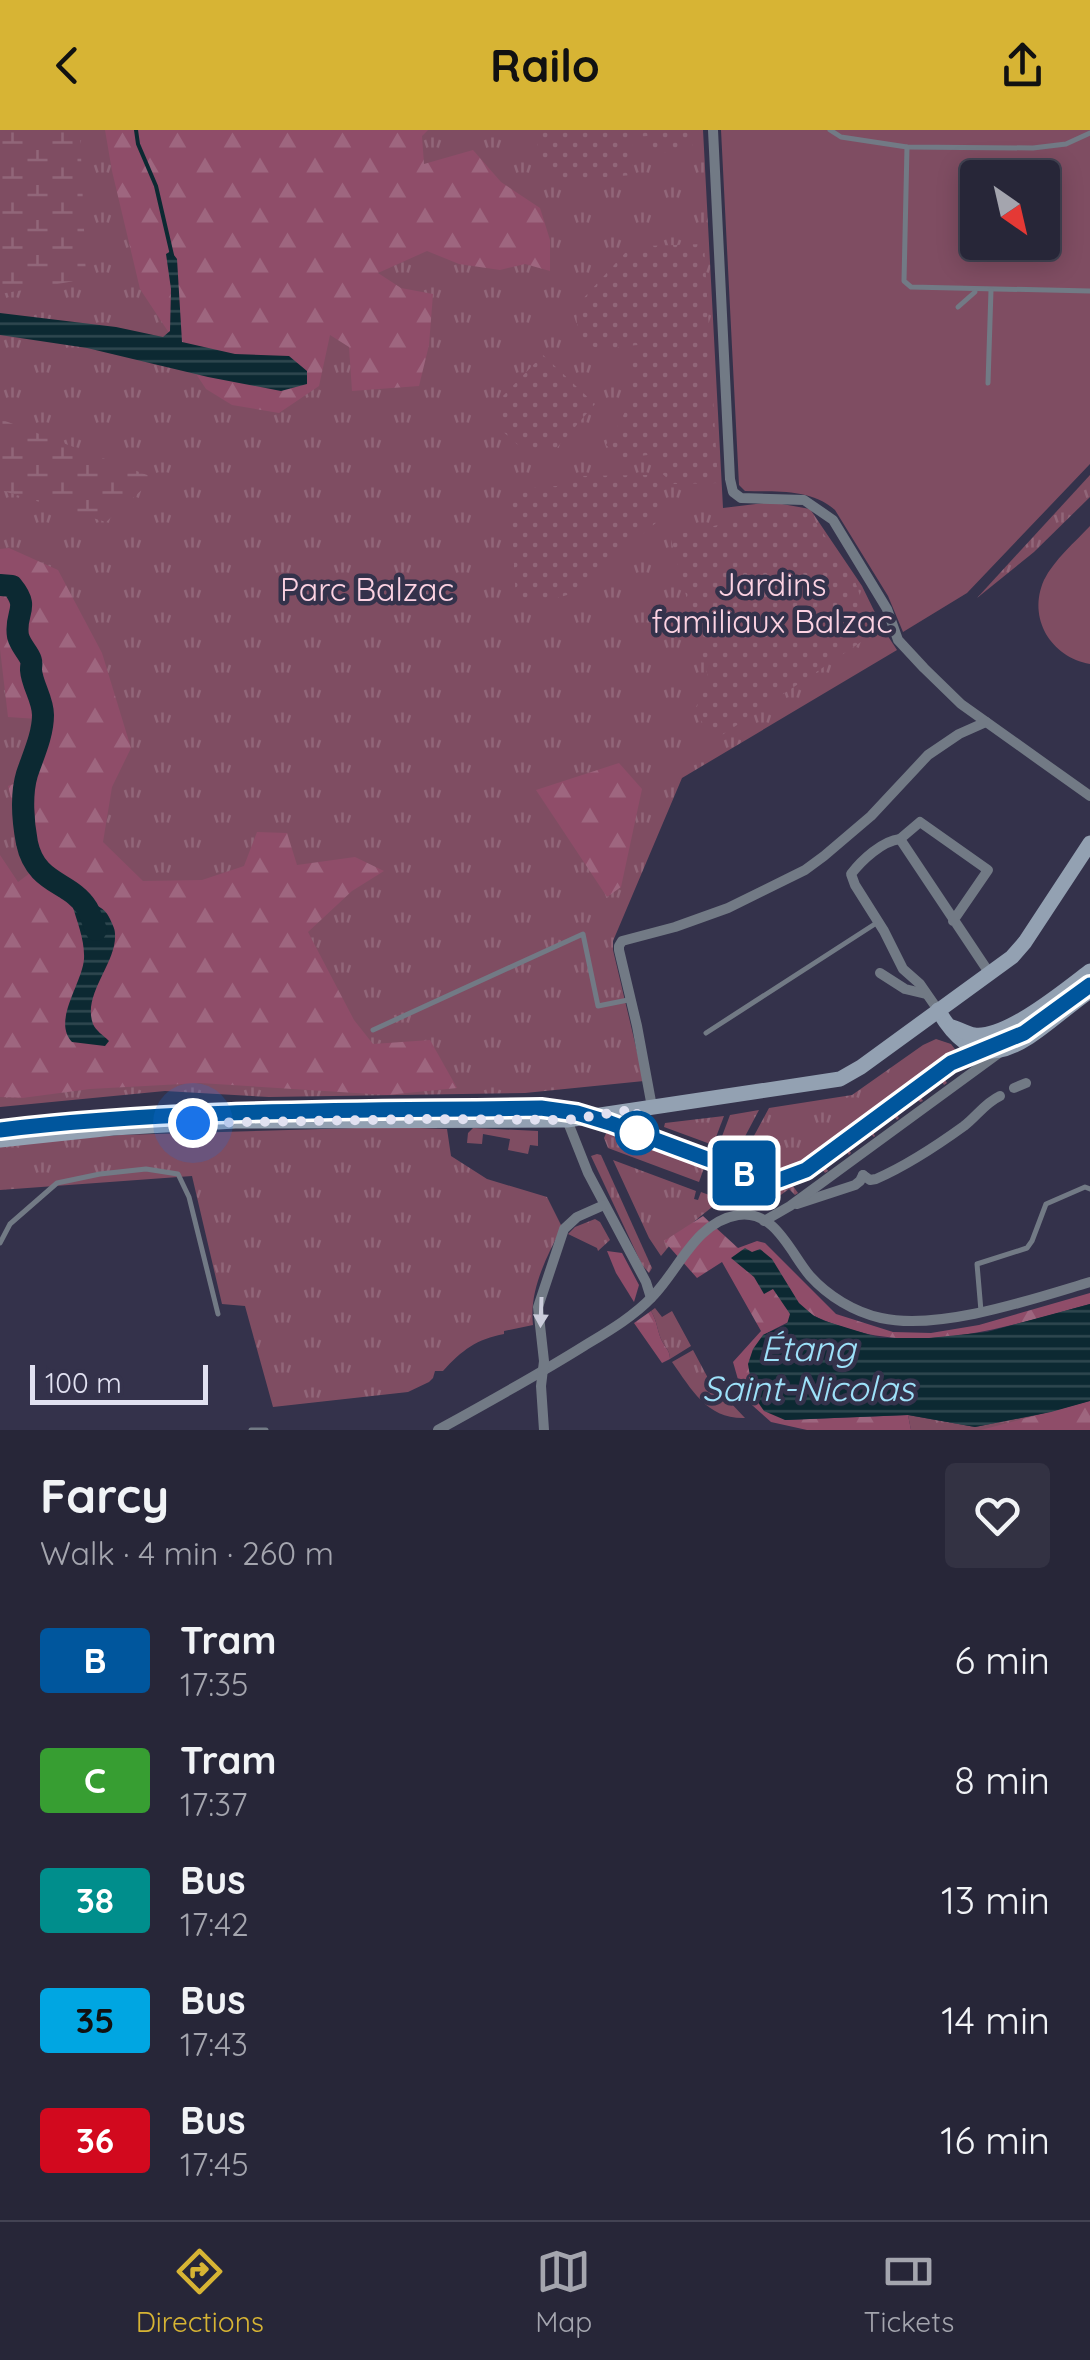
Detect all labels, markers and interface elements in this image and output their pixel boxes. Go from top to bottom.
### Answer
text: Railo [490,37,600,93]
icon: back [40,38,95,93]
icon: share [995,38,1050,93]
north arrow [960,160,1060,260]
map controls [960,160,1060,260]
park label: Jardins familiaux Balzac [651,564,893,641]
park label: Parc Balzac [280,569,454,609]
your location [168,1098,218,1148]
unlabelled marker [616,1112,658,1154]
line badge: B [712,1140,776,1206]
text: B [733,1151,755,1195]
one-way arrow [532,1297,548,1328]
water label: Étang Saint-Nicolas [702,1326,917,1410]
scale bar [30,1360,208,1404]
text: 100 m [45,1365,122,1400]
button: heart [945,1463,1050,1568]
text: Farcy [40,1465,169,1525]
text: Walk · 4 min · 260 m [40,1533,334,1573]
text: Tram [180,1616,276,1664]
text: 6 min [954,1636,1050,1684]
text: B [84,1638,106,1682]
text: 17:35 [180,1664,248,1704]
text: Tram [180,1736,276,1784]
text: 8 min [954,1756,1050,1804]
text: C [84,1758,106,1802]
text: 17:37 [180,1784,247,1824]
text: Bus [180,1856,246,1904]
text: 13 min [941,1876,1050,1924]
text: 38 [76,1878,114,1922]
text: 17:42 [180,1904,249,1944]
text: Bus [180,1976,246,2024]
text: 14 min [941,1996,1050,2044]
text: 35 [76,1998,114,2042]
text: 17:43 [180,2024,248,2064]
text: Bus [180,2096,246,2144]
text: 16 min [940,2116,1050,2164]
text: 36 [76,2118,114,2162]
text: 17:45 [180,2144,249,2184]
tab: Directions [136,2244,264,2339]
tab: Map [535,2244,592,2339]
tab: Tickets [864,2244,954,2339]

